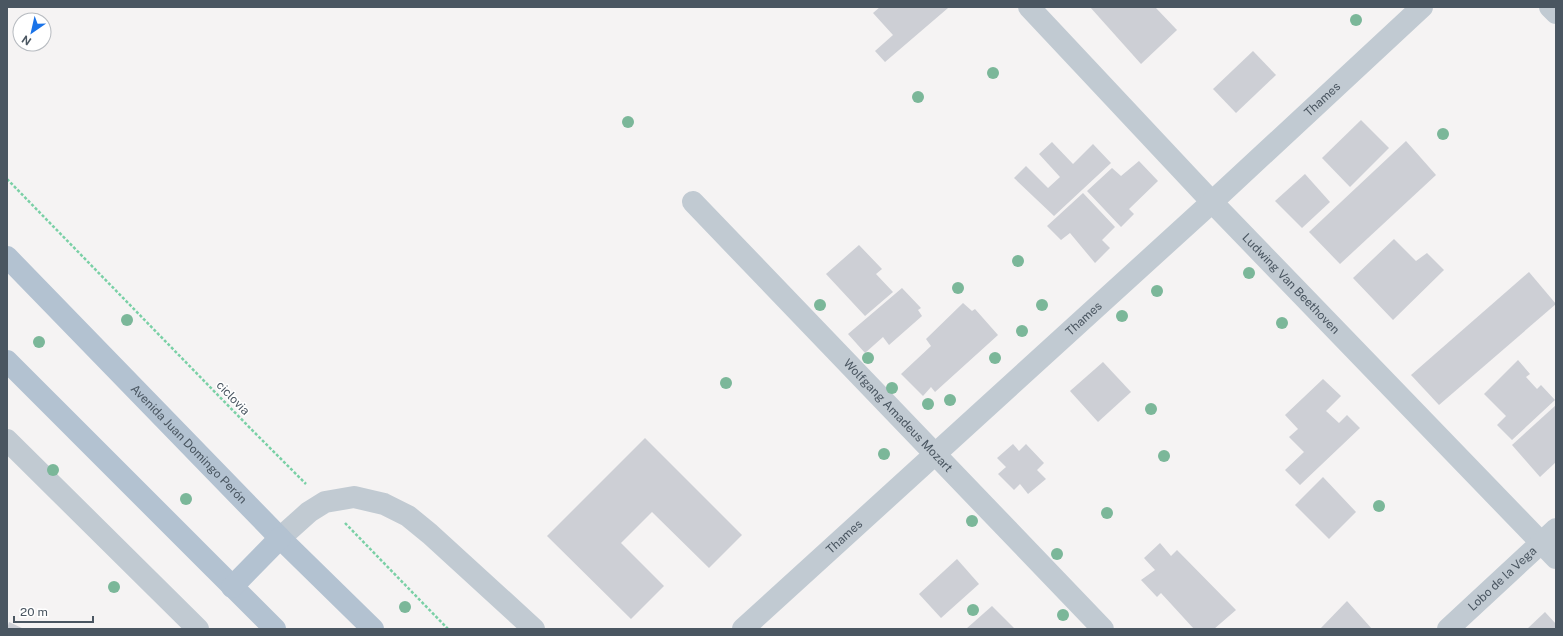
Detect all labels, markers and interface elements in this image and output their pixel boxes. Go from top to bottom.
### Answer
north arrow [12,12,52,52]
text: N [19,33,33,48]
street label: Thames [1302,79,1343,119]
street label: Ludwing Van Beethoven [1239,231,1343,337]
street label: Thames [1063,299,1105,339]
street label: Wolfgang Amadeus Mozart [841,356,956,475]
street label: ciclovia [214,378,252,418]
street label: Avenida Juan Domingo Perón [128,382,250,507]
street label: Thames [823,517,865,557]
street label: Lobo de la Vega [1465,544,1539,614]
scale bar [14,598,93,624]
text: 20 m [20,605,48,619]

